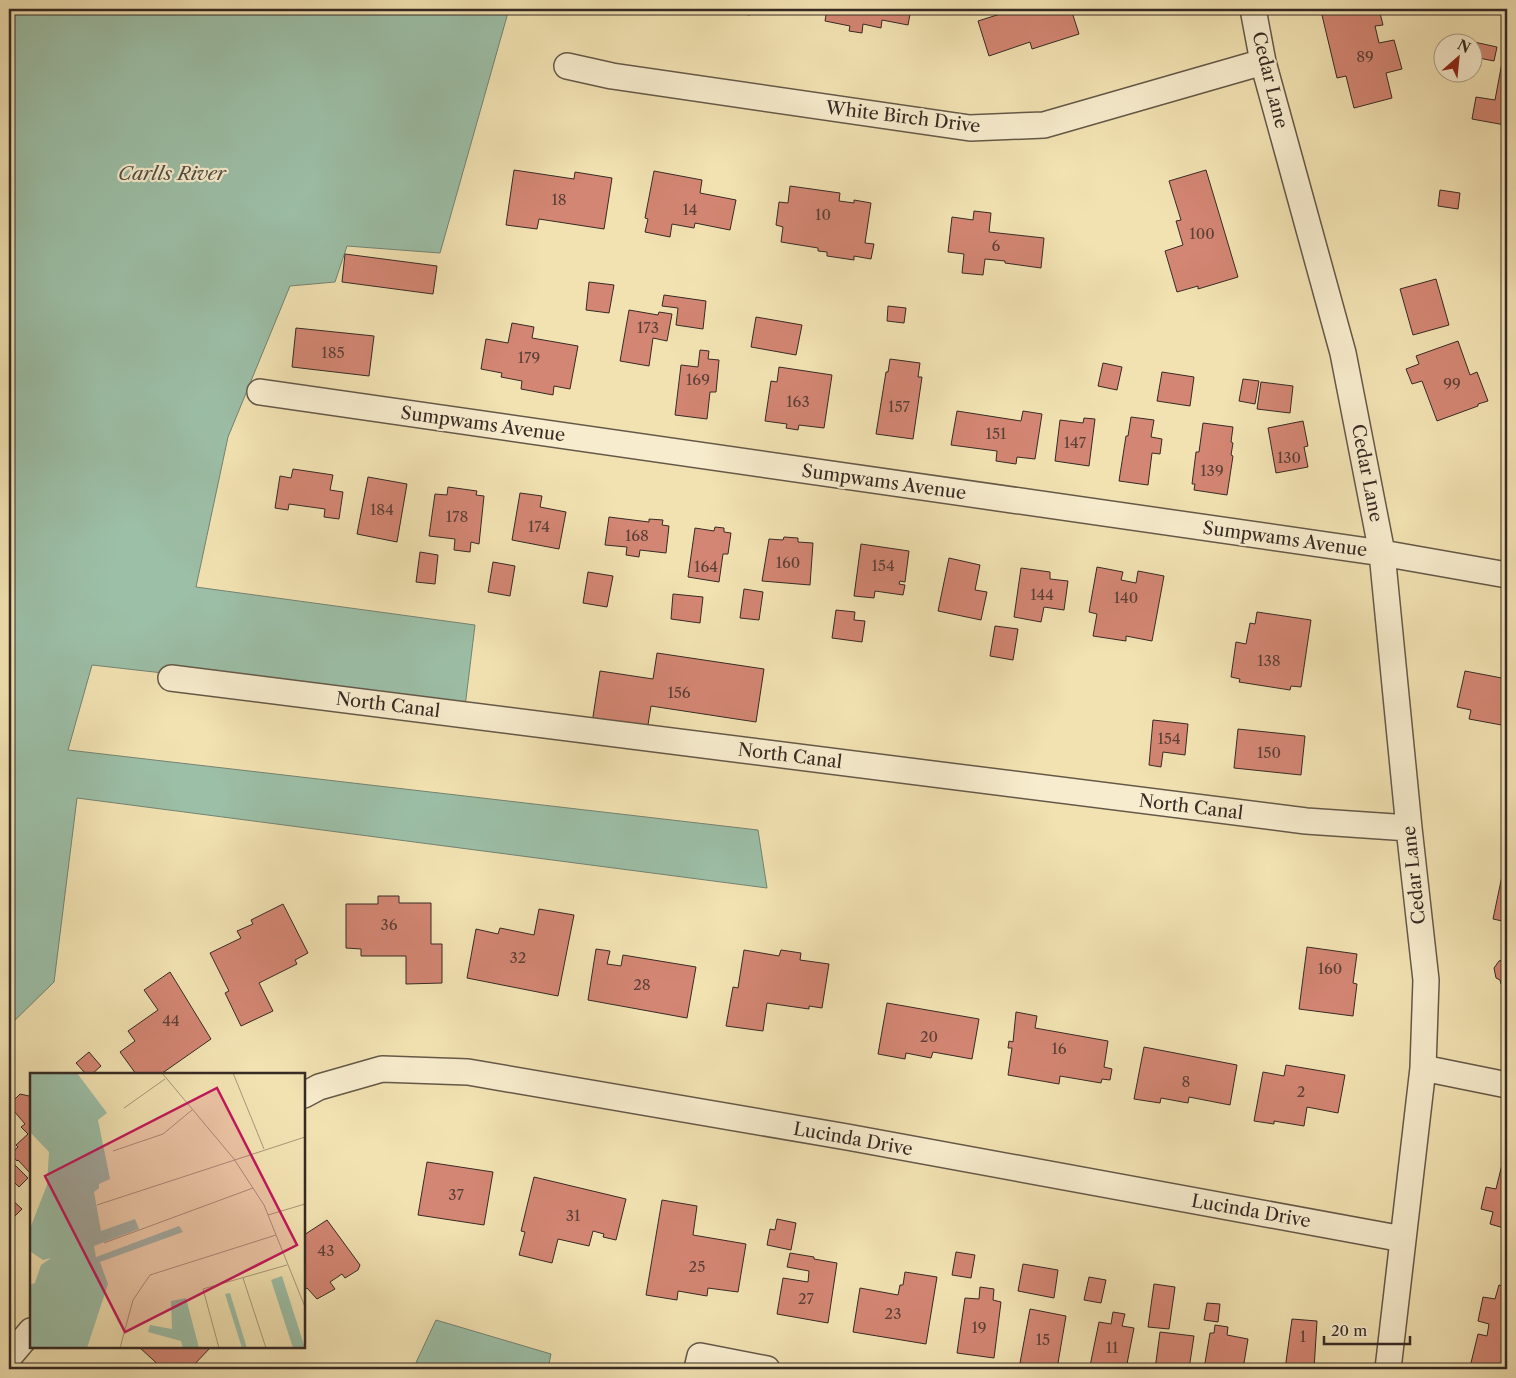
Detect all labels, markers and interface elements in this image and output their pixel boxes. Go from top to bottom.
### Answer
street label: Cedar Lane [1247,29,1293,131]
north arrow [1434,32,1484,82]
text: N [1454,36,1473,57]
house number: 89 [1356,47,1374,66]
street label: White Birch Drive [823,96,982,137]
water label: Carlls River [118,162,227,185]
house number: 18 [551,190,567,209]
house number: 14 [683,200,697,219]
house number: 10 [815,205,831,224]
house number: 100 [1189,224,1215,243]
house number: 6 [992,236,1001,255]
house number: 173 [637,318,659,337]
house number: 185 [321,343,345,362]
house number: 179 [518,348,540,367]
house number: 169 [686,370,710,389]
house number: 99 [1443,374,1461,393]
house number: 163 [786,392,810,411]
house number: 157 [888,397,911,416]
street label: Sumpwams Avenue [399,402,567,446]
street label: Cedar Lane [1347,422,1387,524]
house number: 151 [986,424,1007,443]
house number: 147 [1064,433,1087,452]
house number: 130 [1277,448,1301,467]
street label: Sumpwams Avenue [800,460,968,504]
house number: 139 [1200,461,1224,480]
house number: 184 [370,500,394,519]
house number: 178 [446,507,468,526]
house number: 174 [528,517,550,536]
street label: Sumpwams Avenue [1201,517,1369,561]
house number: 168 [625,526,649,545]
house number: 160 [776,553,800,572]
house number: 154 [871,556,895,575]
house number: 164 [694,557,718,576]
house number: 144 [1030,585,1054,604]
house number: 140 [1114,588,1138,607]
house number: 138 [1257,651,1281,670]
house number: 156 [667,683,691,702]
street label: North Canal [335,688,441,722]
house number: 154 [1157,729,1181,748]
street label: North Canal [737,739,843,773]
house number: 150 [1257,743,1281,762]
street label: North Canal [1138,790,1244,824]
street label: Cedar Lane [1398,825,1430,925]
house number: 36 [380,915,398,934]
house number: 32 [510,948,526,967]
house number: 160 [1318,959,1342,978]
house number: 28 [633,975,651,994]
house number: 44 [162,1011,180,1030]
house number: 20 [920,1027,938,1046]
house number: 16 [1051,1039,1067,1058]
house number: 8 [1182,1072,1191,1091]
inset map [30,1073,305,1348]
house number: 2 [1297,1082,1305,1101]
street label: Lucinda Drive [792,1118,914,1160]
house number: 37 [448,1185,464,1204]
street label: Lucinda Drive [1190,1190,1312,1232]
house number: 31 [566,1206,581,1225]
house number: 43 [318,1241,334,1260]
house number: 25 [689,1257,705,1276]
house number: 27 [798,1289,815,1308]
house number: 23 [885,1304,901,1323]
scale bar [1324,1313,1410,1345]
house number: 19 [971,1318,987,1337]
text: 20 m [1331,1321,1367,1340]
house number: 1 [1300,1327,1307,1346]
house number: 15 [1036,1330,1050,1349]
house number: 11 [1106,1338,1119,1357]

